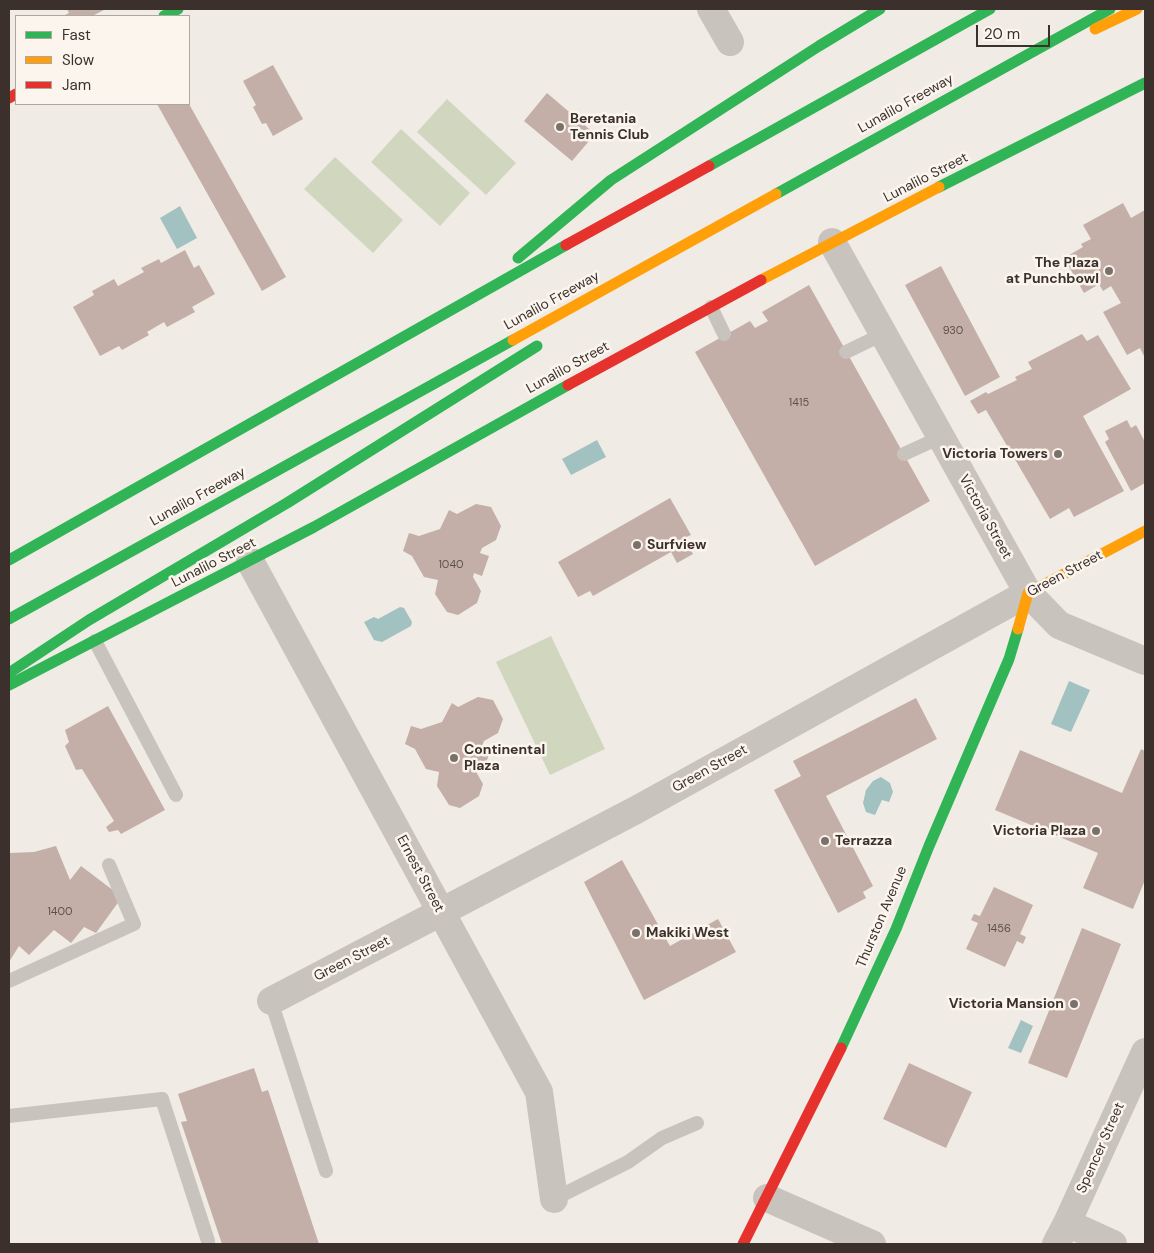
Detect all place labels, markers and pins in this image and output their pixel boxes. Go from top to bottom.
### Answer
place label: Beretania Tennis Club [570,111,649,144]
marker: Beretania Tennis Club [554,121,566,133]
place label: The Plaza at Punchbowl [1006,255,1099,288]
marker: The Plaza at Punchbowl [1103,265,1115,277]
place label: Victoria Towers [942,446,1048,462]
marker: Victoria Towers [1052,448,1064,460]
place label: Surfview [647,537,706,553]
marker: Surfview [631,539,643,551]
place label: Continental Plaza [464,742,545,774]
marker: Continental Plaza [448,752,460,764]
place label: Victoria Plaza [993,823,1086,839]
marker: Victoria Plaza [1090,825,1102,837]
place label: Terrazza [835,833,892,849]
marker: Terrazza [819,835,831,847]
place label: Makiki West [646,925,729,941]
marker: Makiki West [630,927,642,939]
place label: Victoria Mansion [949,996,1064,1012]
marker: Victoria Mansion [1068,998,1080,1010]

